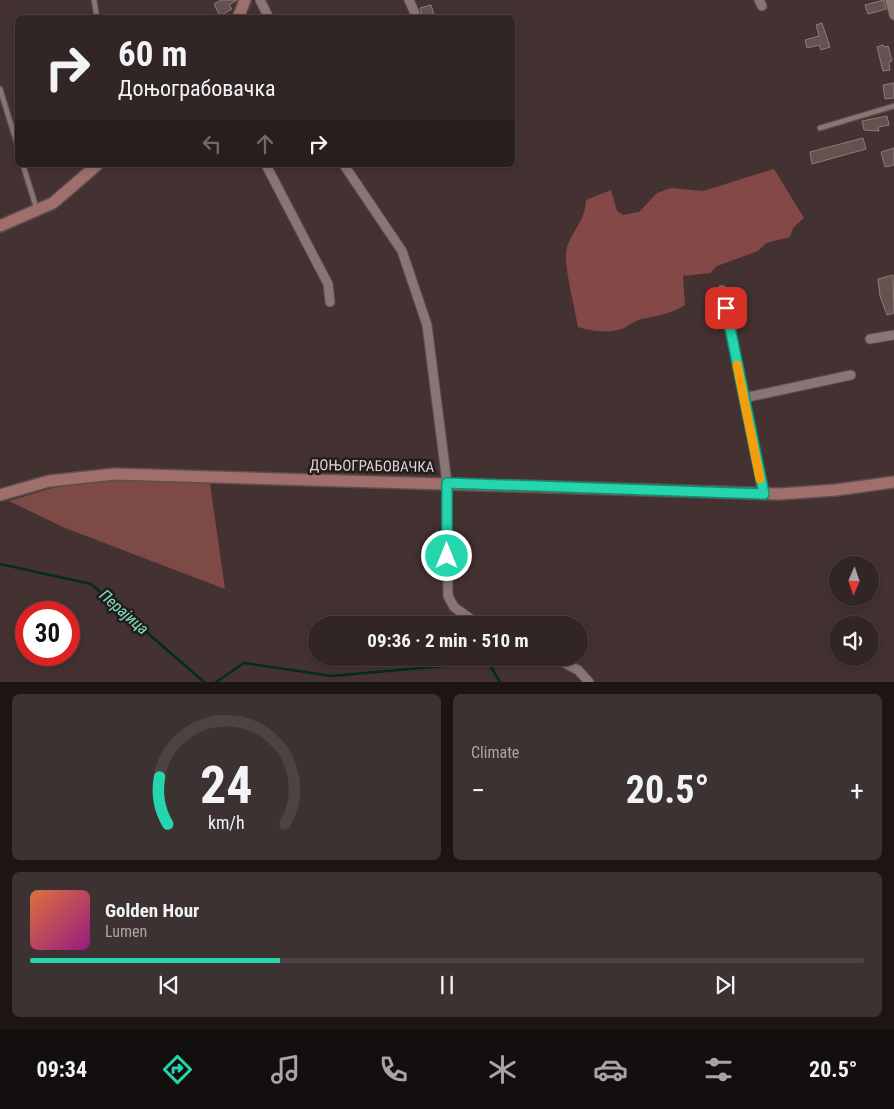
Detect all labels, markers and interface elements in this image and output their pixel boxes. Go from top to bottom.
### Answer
text: 60 m [118,34,187,75]
icon: right [35,35,100,100]
text: Доњограбовачка [118,76,276,101]
icon: left [198,130,226,158]
icon: ahead [251,130,279,158]
icon: right [304,130,332,158]
pin [705,287,747,329]
icon: arrive [712,294,740,322]
street label: ДОЊОГРАБОВАЧКА [309,456,435,476]
position arrow [420,529,472,581]
north arrow [829,556,879,606]
map controls [829,556,879,666]
water label: Перајица [96,585,152,639]
speed limit sign: 30 [15,601,80,666]
button: sound [829,616,879,666]
text: 09:36 · 2 min · 510 m [367,629,529,652]
text: Climate [471,743,519,762]
text: 24 [200,755,253,816]
text: 20.5° [626,768,709,812]
text: − [471,774,485,807]
text: + [850,774,864,807]
text: km/h [208,812,245,833]
text: Golden Hour [105,899,199,922]
text: Lumen [105,922,147,941]
icon: previous [155,971,183,999]
icon: pause [433,971,461,999]
icon: next [711,971,739,999]
icon: directions [160,1052,195,1087]
icon: music [268,1052,303,1087]
icon: phone [376,1052,411,1087]
icon: climate [485,1052,520,1087]
icon: car [593,1052,628,1087]
icon: filters [701,1052,736,1087]
text: 09:34 [37,1057,87,1082]
text: 20.5° [809,1057,857,1082]

